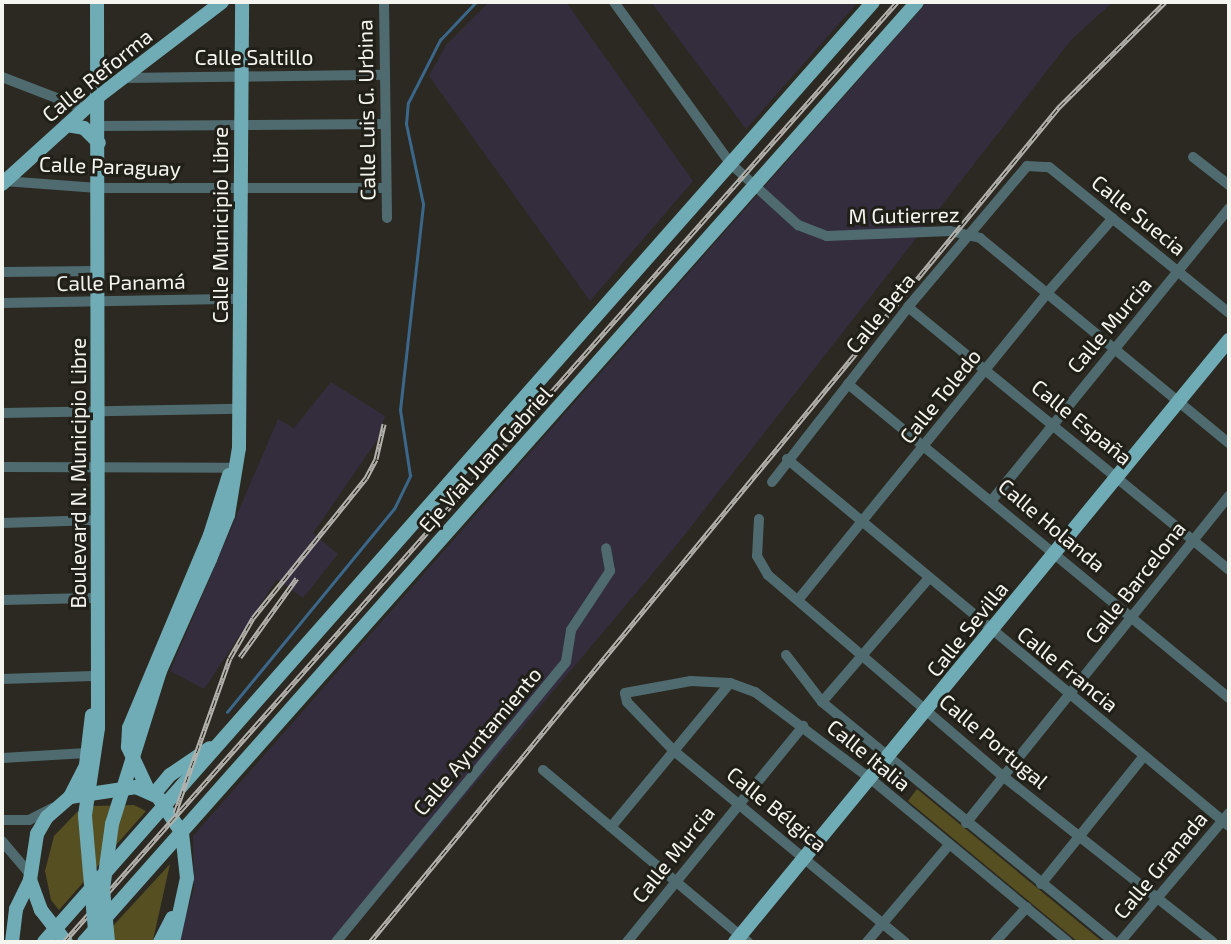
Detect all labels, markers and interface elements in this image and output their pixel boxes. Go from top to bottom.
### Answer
street label: Calle Luis G. Urbina [352,19,380,201]
street label: Calle Reforma [37,23,157,127]
street label: Calle Saltillo [195,44,313,70]
street label: Calle Municipio Libre [207,127,233,323]
street label: Calle Paraguay [39,151,181,181]
street label: Calle Suecia [1087,169,1191,261]
street label: M Gutierrez [848,201,960,229]
street label: Calle Panamá [56,268,186,296]
street label: Calle Beta [840,268,920,358]
street label: Calle Murcia [1062,272,1156,378]
street label: Boulevard N. Municipio Libre [65,338,91,608]
street label: Calle Toledo [894,343,986,449]
street label: Calle España [1027,374,1137,470]
street label: Eje Vial Juan Gabriel [412,380,558,538]
street label: Calle Holanda [994,473,1110,577]
street label: Calle Barcelona [1080,516,1190,648]
street label: Calle Sevilla [921,576,1013,682]
street label: Calle Francia [1013,621,1123,717]
street label: Calle Ayuntamiento [407,661,547,821]
street label: Calle Portugal [935,688,1053,794]
street label: Calle Italia [822,714,916,796]
street label: Calle Bélgica [722,761,832,857]
street label: Calle Murcia [626,800,720,908]
street label: Calle Granada [1108,806,1212,924]

